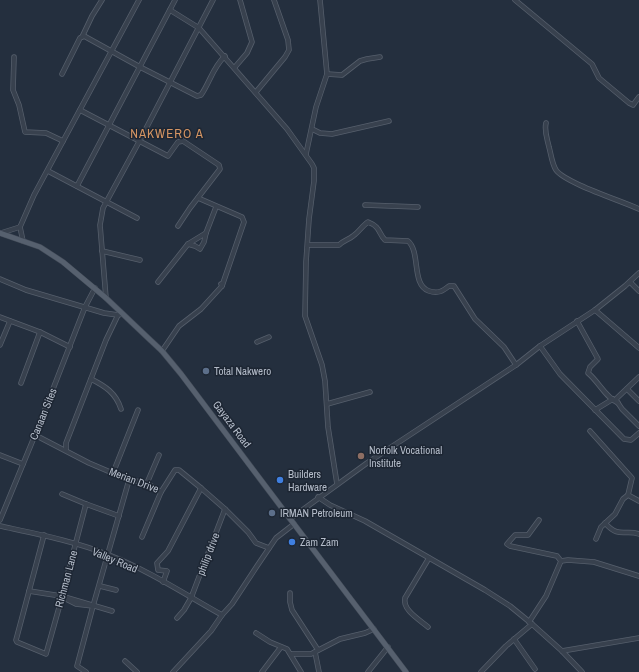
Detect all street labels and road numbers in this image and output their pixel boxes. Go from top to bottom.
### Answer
street label: Canaan Sites [26,386,60,442]
street label: Gayaza Road [210,398,254,450]
street label: Merian Drive [107,464,161,496]
street label: philip drive [193,531,223,577]
street label: Valley Road [90,544,140,576]
street label: Richman Lane [52,549,80,609]

